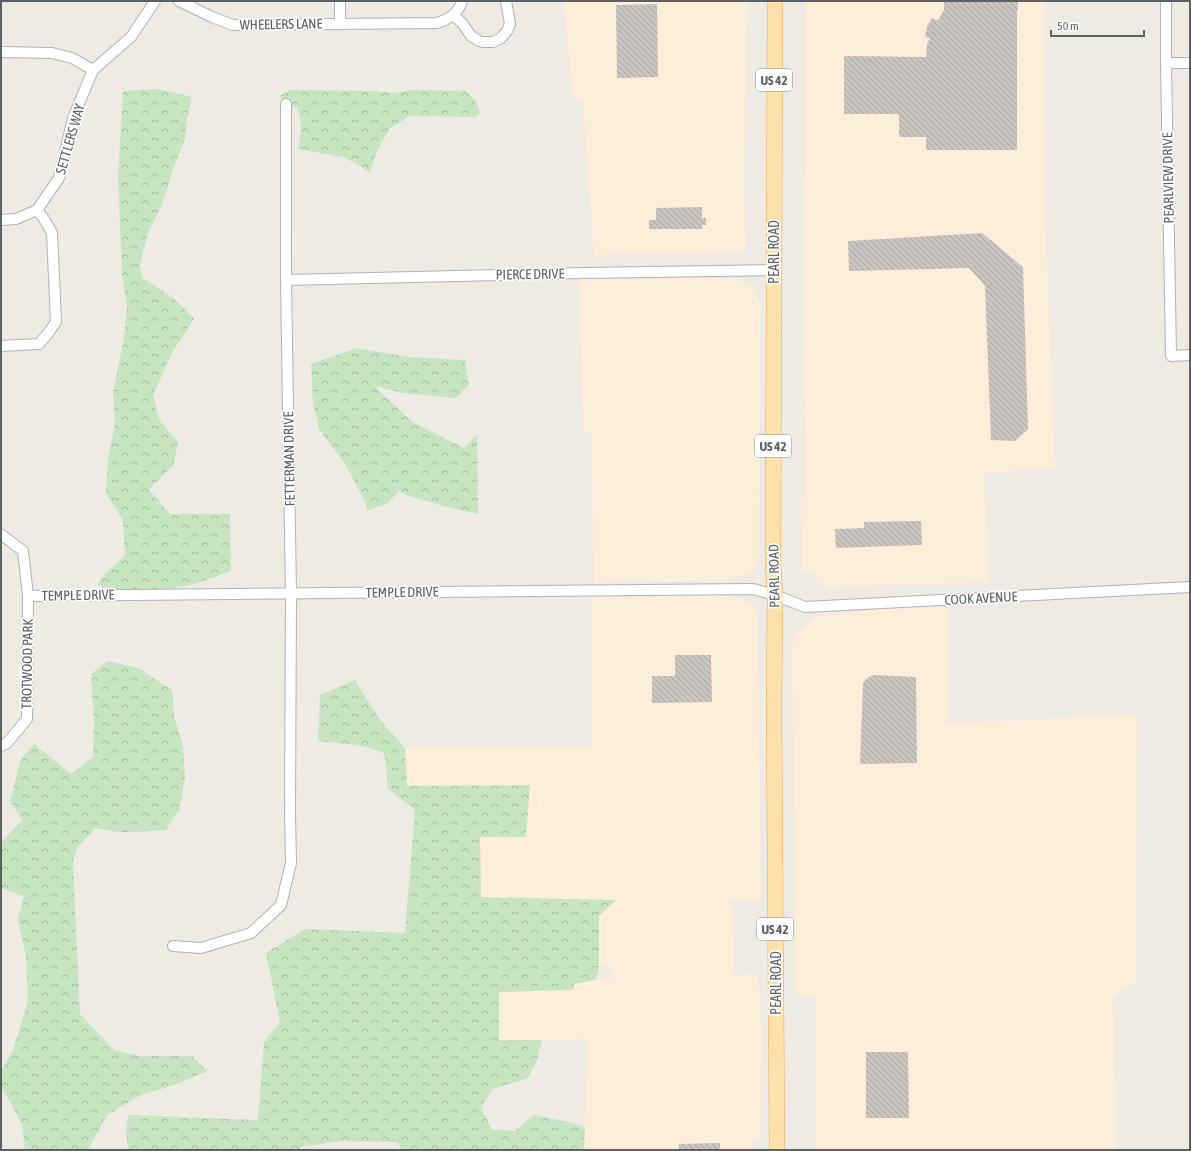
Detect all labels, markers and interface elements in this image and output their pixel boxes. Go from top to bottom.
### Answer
scale bar [1051,12,1144,38]
street label: WHEELERS LANE [239,15,323,33]
text: 50 m [1057,19,1079,33]
road number: US 42 [756,69,792,91]
street label: SETTLERS WAY [52,101,88,176]
street label: PEARLVIEW DRIVE [1159,132,1177,224]
street label: PEARL ROAD [766,220,782,284]
street label: PIERCE DRIVE [496,265,565,283]
street label: FETTERMAN DRIVE [280,412,298,506]
road number: US 42 [755,435,791,457]
street label: PEARL ROAD [765,544,783,608]
street label: TEMPLE DRIVE [365,583,439,601]
street label: TEMPLE DRIVE [41,586,115,604]
street label: COOK AVENUE [944,588,1018,608]
street label: TROTWOOD PARK [18,619,36,709]
road number: US 42 [757,918,793,940]
street label: PEARL ROAD [768,951,784,1015]

